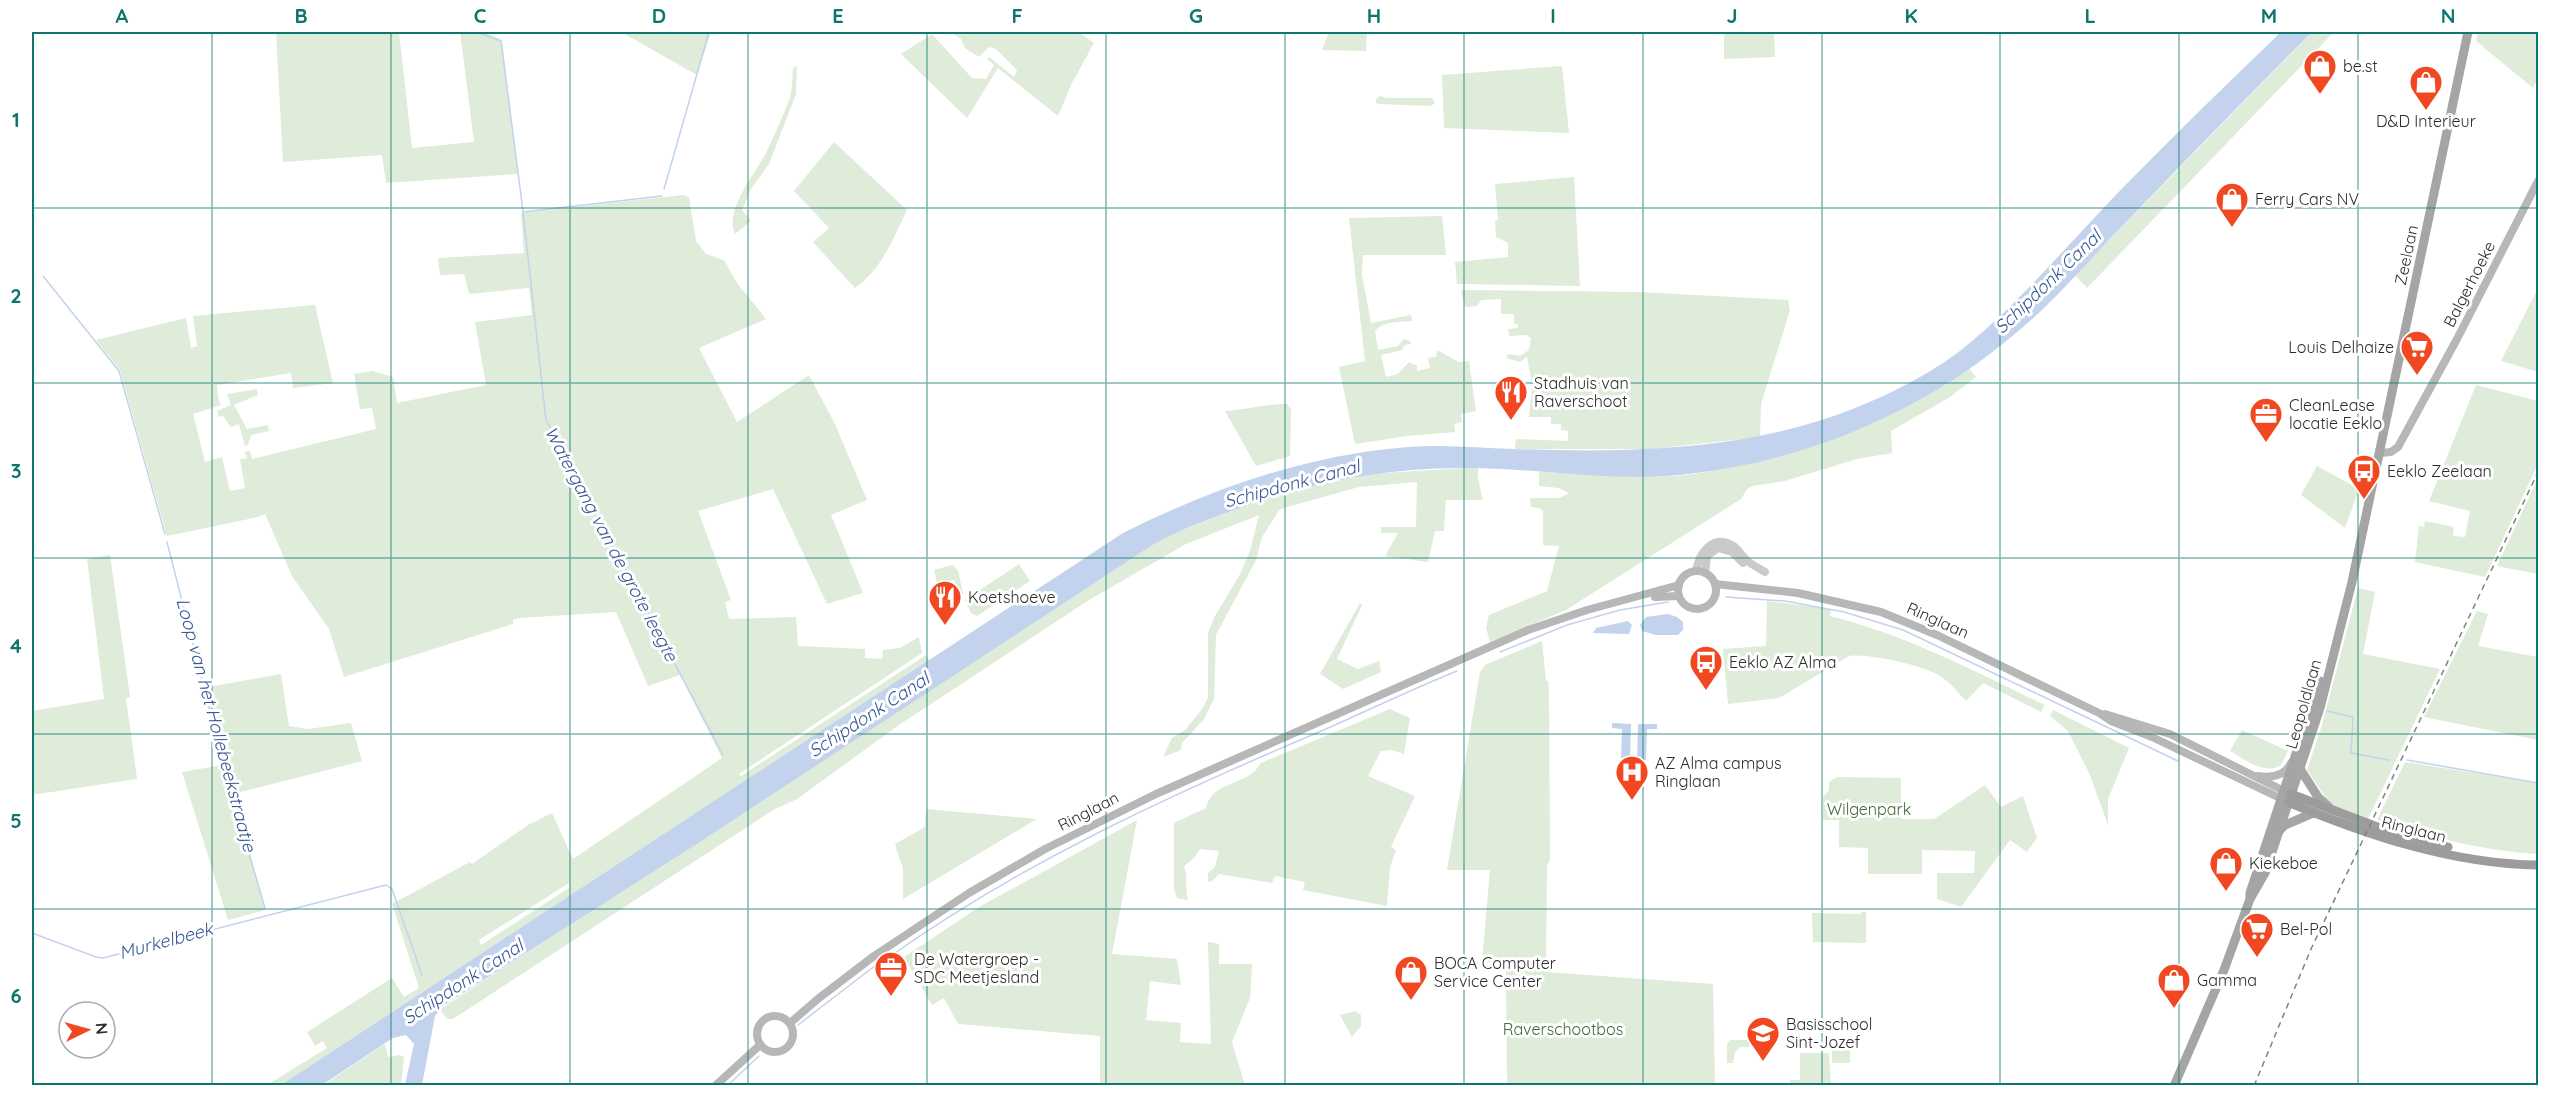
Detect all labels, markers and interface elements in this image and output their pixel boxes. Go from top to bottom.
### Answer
text: A [116,3,129,28]
text: B [294,3,308,28]
text: C [474,3,487,28]
text: D [652,3,666,28]
text: E [832,3,844,28]
text: F [1011,3,1023,28]
text: G [1189,3,1203,28]
text: H [1367,3,1381,28]
text: I [1550,3,1556,28]
text: J [1726,3,1738,28]
text: K [1904,3,1918,28]
text: L [2084,3,2096,28]
text: M [2261,3,2277,28]
text: N [2441,3,2455,28]
shop icon: be.st [2302,48,2338,95]
place label: be.st [2343,56,2378,76]
shop icon: D&D Interieur [2408,64,2444,111]
text: 1 [12,107,20,132]
place label: D&D Interieur [2376,111,2476,131]
shop icon: Ferry Cars NV [2214,181,2250,228]
place label: Ferry Cars NV [2255,189,2359,209]
street label: Zeelaan [2390,223,2422,287]
water label: Schipdonk Canal [1990,224,2107,338]
street label: Balgerhoeke [2439,238,2499,330]
text: 2 [10,283,22,308]
supermarket icon: Louis Delhaize [2399,329,2435,376]
place label: Louis Delhaize [2288,337,2394,357]
place label: Stadhuis van Raverschoot [1534,373,1629,411]
restaurant icon: Stadhuis van Raverschoot [1493,374,1529,421]
place label: CleanLease locatie Eeklo [2289,395,2382,433]
office icon: CleanLease locatie Eeklo [2248,396,2284,443]
water label: Watergang van de grote leegte [540,422,684,666]
bus stop icon: Eeklo Zeelaan [2346,453,2382,500]
water label: Schipdonk Canal [1222,454,1364,513]
text: 3 [11,458,21,483]
place label: Eeklo Zeelaan [2387,461,2492,481]
restaurant icon: Koetshoeve [927,579,963,626]
place label: Koetshoeve [968,587,1056,607]
water label: Loop van het Hollebeekstraatje [172,596,262,855]
street label: Ringlaan [1904,597,1972,643]
text: 4 [10,633,22,658]
bus stop icon: Eeklo AZ Alma [1688,644,1724,691]
place label: Eeklo AZ Alma [1729,652,1836,672]
street label: Leopoldlaan [2281,657,2325,751]
water label: Schipdonk Canal [804,666,935,762]
place label: AZ Alma campus Ringlaan [1655,753,1782,791]
hospital icon: AZ Alma campus Ringlaan [1614,754,1650,801]
street label: Ringlaan [1054,787,1122,835]
park label: Wilgenpark [1827,799,1911,819]
text: 5 [10,808,22,833]
street label: Ringlaan [2380,811,2448,847]
shop icon: Kiekeboe [2208,845,2244,892]
place label: Kiekeboe [2249,853,2318,873]
supermarket icon: Bel-Pol [2239,911,2275,958]
water label: Murkelbeek [116,917,217,964]
place label: Bel-Pol [2280,919,2332,939]
water label: Schipdonk Canal [398,933,529,1029]
place label: De Watergroep - SDC Meetjesland [914,949,1039,987]
office icon: De Watergroep - SDC Meetjesland [873,950,909,997]
place label: BOCA Computer Service Center [1434,953,1556,991]
shop icon: BOCA Computer Service Center [1393,954,1429,1001]
shop icon: Gamma [2156,962,2192,1009]
place label: Gamma [2197,970,2257,990]
text: 6 [10,983,22,1008]
north arrow [57,1000,117,1060]
place label: Basisschool Sint-Jozef [1786,1014,1872,1052]
school or university icon: Basisschool Sint-Jozef [1745,1015,1781,1062]
park label: Raverschootbos [1503,1019,1623,1039]
text: N [91,1022,112,1035]

